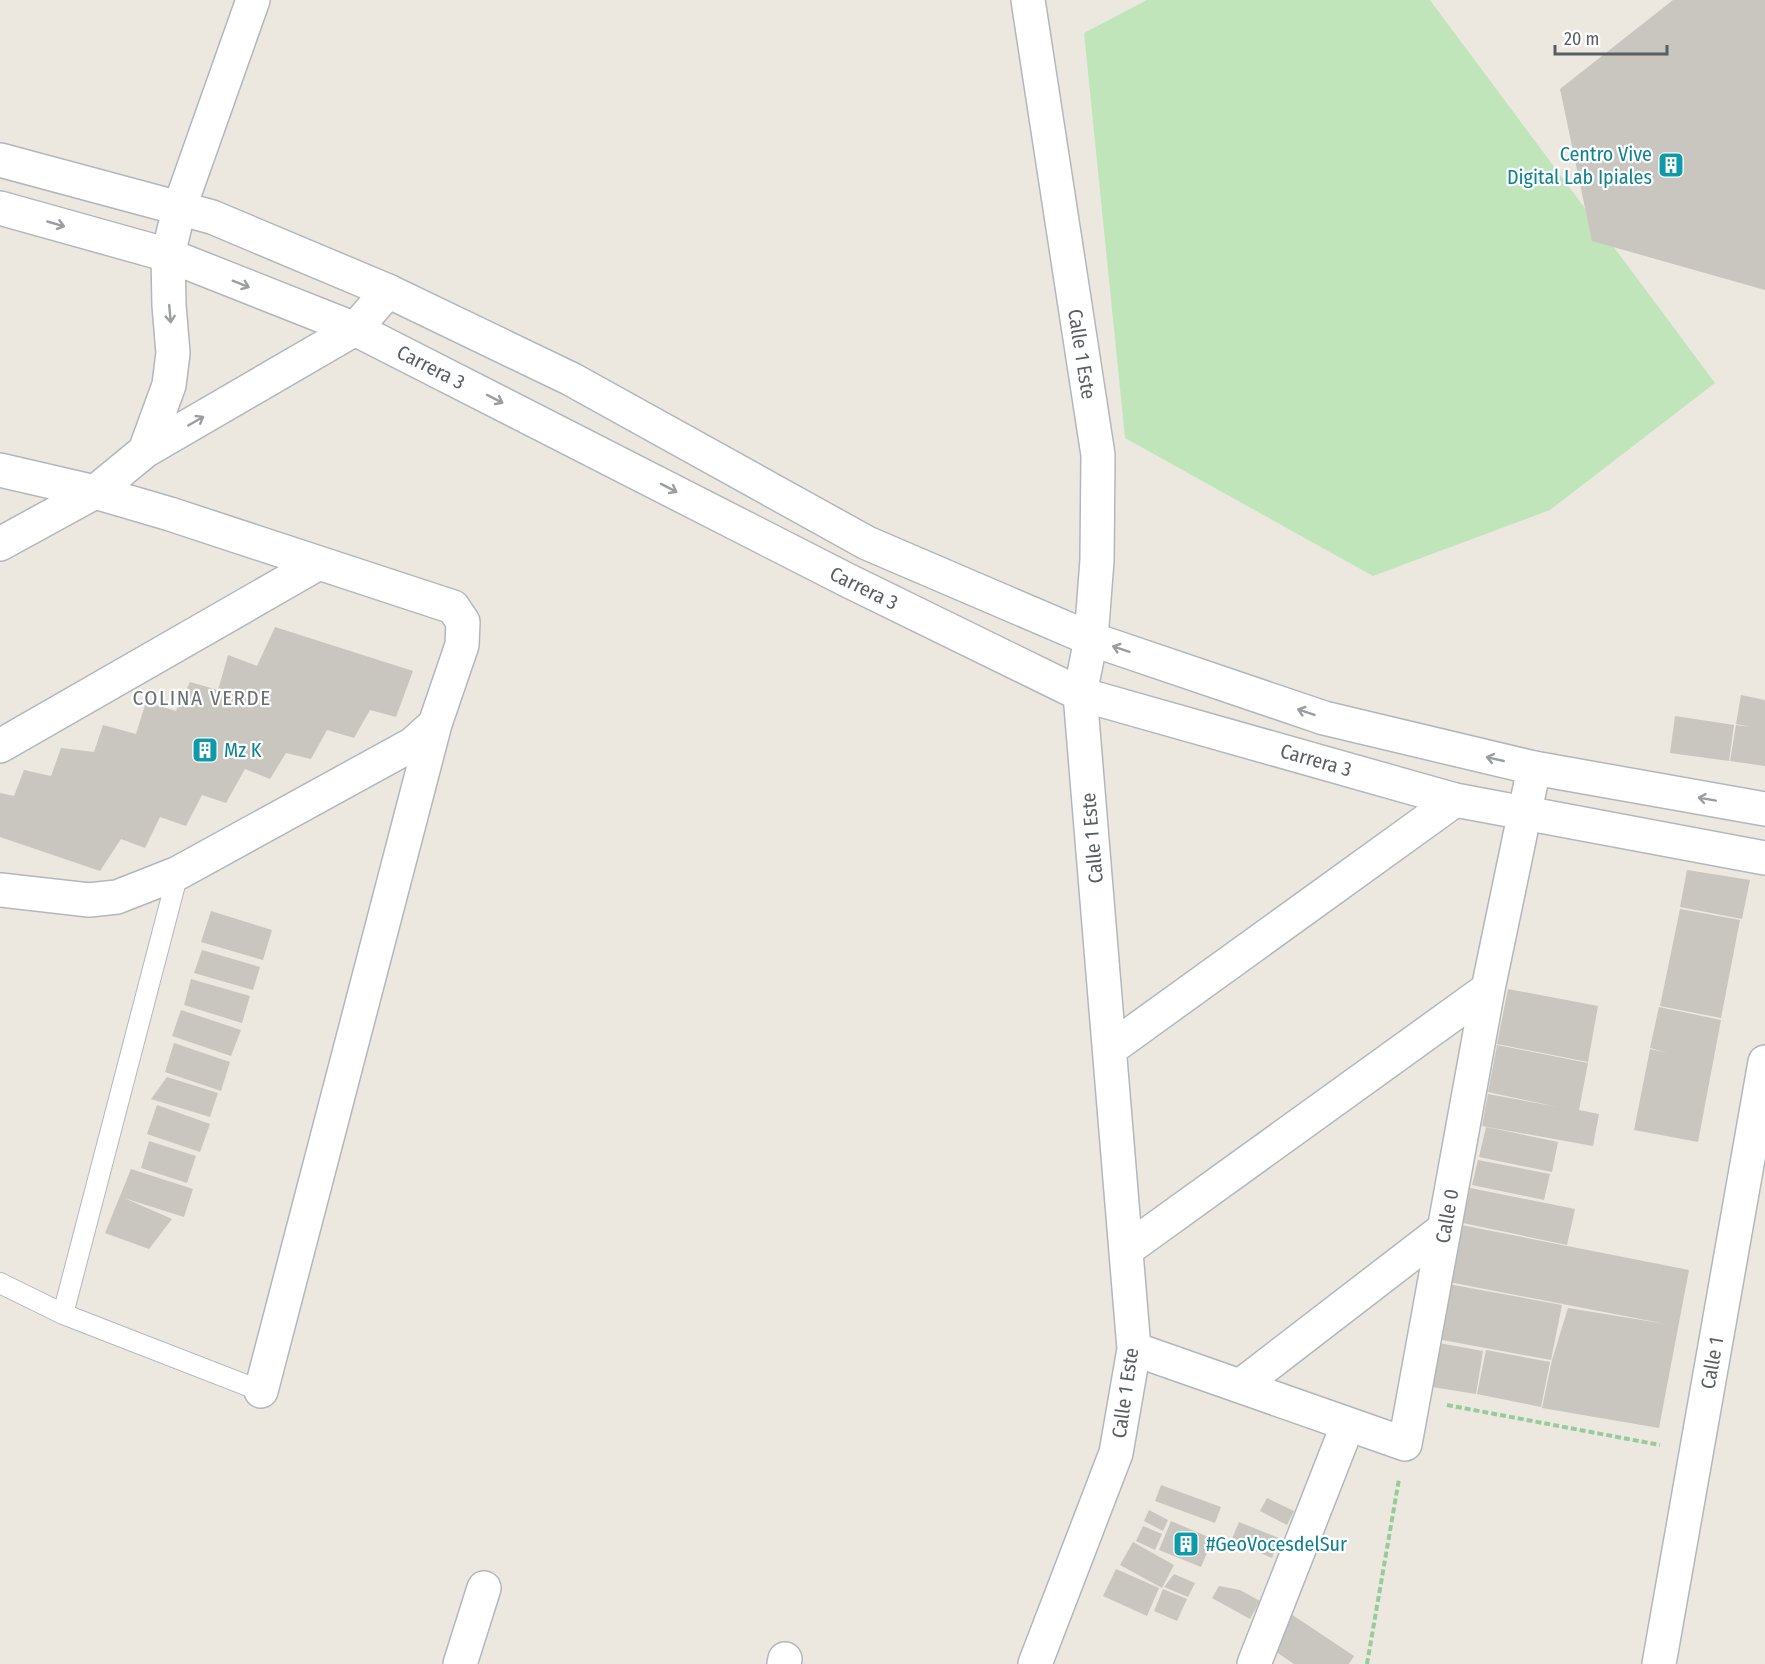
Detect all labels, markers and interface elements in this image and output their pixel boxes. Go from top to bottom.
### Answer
scale bar [1555,18,1668,56]
text: 20 m [1564,28,1599,50]
place label: Centro Vive Digital Lab Ipiales [1507,142,1652,189]
building icon: Centro Vive Digital Lab Ipiales [1656,150,1686,180]
one-way arrow [46,219,65,230]
one-way arrow [232,279,250,290]
one-way arrow [165,303,176,323]
street label: Calle 1 Este [1063,307,1101,401]
street label: Carrera 3 [393,340,469,394]
one-way arrow [486,394,504,406]
one-way arrow [187,415,204,427]
one-way arrow [660,482,677,494]
street label: Carrera 3 [826,561,902,615]
one-way arrow [1112,643,1131,654]
district label: COLINA VERDE [132,685,272,711]
one-way arrow [1297,706,1316,717]
building icon: Mz K [190,735,220,765]
place label: Mz K [224,738,262,762]
street label: Carrera 3 [1278,738,1354,782]
one-way arrow [1486,753,1505,764]
street label: Calle 1 Este [1076,792,1108,884]
one-way arrow [1698,793,1718,804]
street label: Calle 0 [1430,1187,1464,1245]
street label: Calle 1 [1696,1335,1728,1391]
street label: Calle 1 Este [1107,1346,1143,1440]
building icon: #GeoVocesdelSur [1171,1529,1201,1559]
place label: #GeoVocesdelSur [1206,1532,1347,1556]

